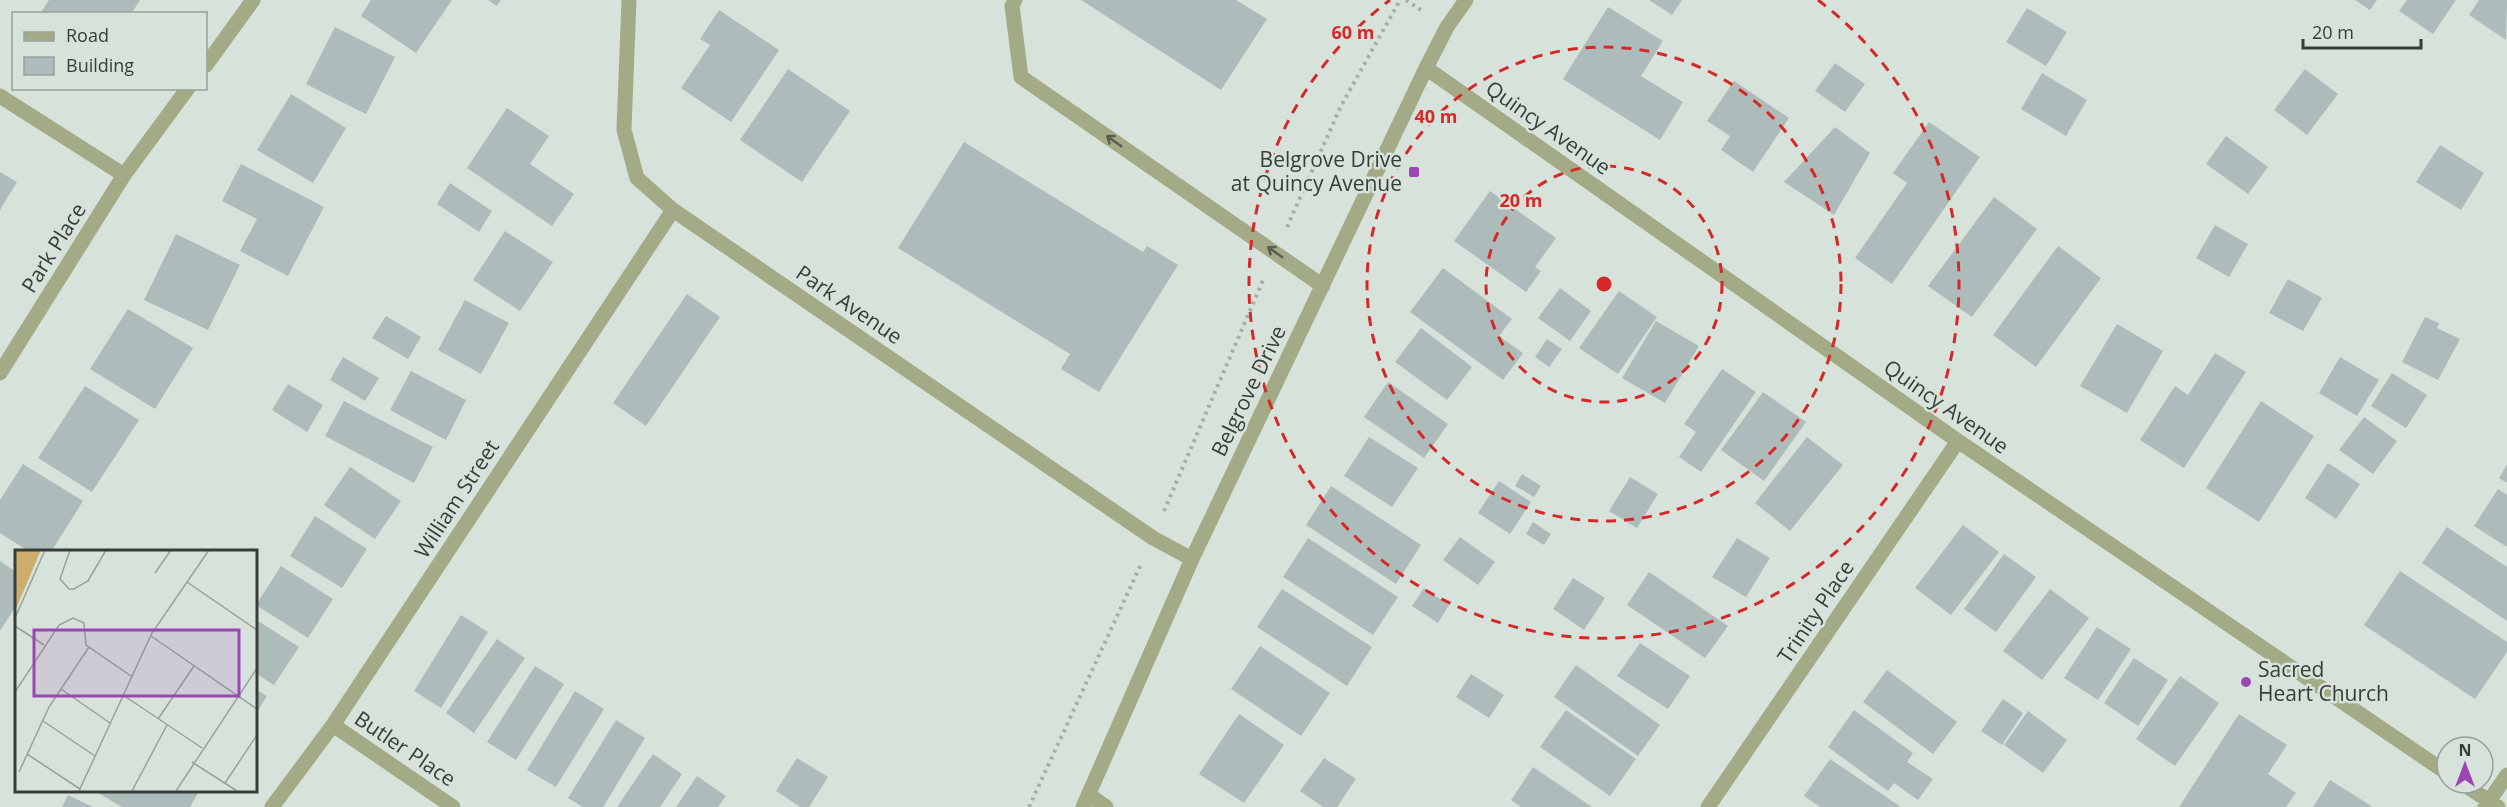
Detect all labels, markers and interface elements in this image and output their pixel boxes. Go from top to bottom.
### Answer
legend [12,12,207,90]
scale bar [2303,12,2422,50]
text: 60 m [1332,20,1374,44]
text: 20 m [2312,20,2354,44]
text: Road [66,23,109,47]
text: Building [66,53,134,77]
street label: Quincy Avenue [1481,74,1617,181]
text: 40 m [1415,104,1457,128]
one-way arrow [1107,135,1123,147]
place label: Belgrove Drive at Quincy Avenue [1231,145,1402,197]
marker: Belgrove Drive at Quincy Avenue [1407,165,1421,179]
text: 20 m [1500,188,1542,212]
street label: Park Place [15,197,92,298]
one-way arrow [1267,246,1283,258]
street label: Park Avenue [791,258,908,350]
centre of rings [1594,274,1614,294]
street label: Belgrove Drive [1204,320,1292,461]
street label: Quincy Avenue [1879,353,2015,460]
street label: William Street [407,434,505,563]
inset map [15,550,256,792]
street label: Trinity Place [1770,554,1860,668]
place label: Sacred Heart Church [2258,655,2389,707]
marker: Sacred Heart Church [2239,675,2253,689]
street label: Butler Place [349,704,462,792]
north arrow [2435,735,2495,795]
text: N [2458,739,2472,761]

